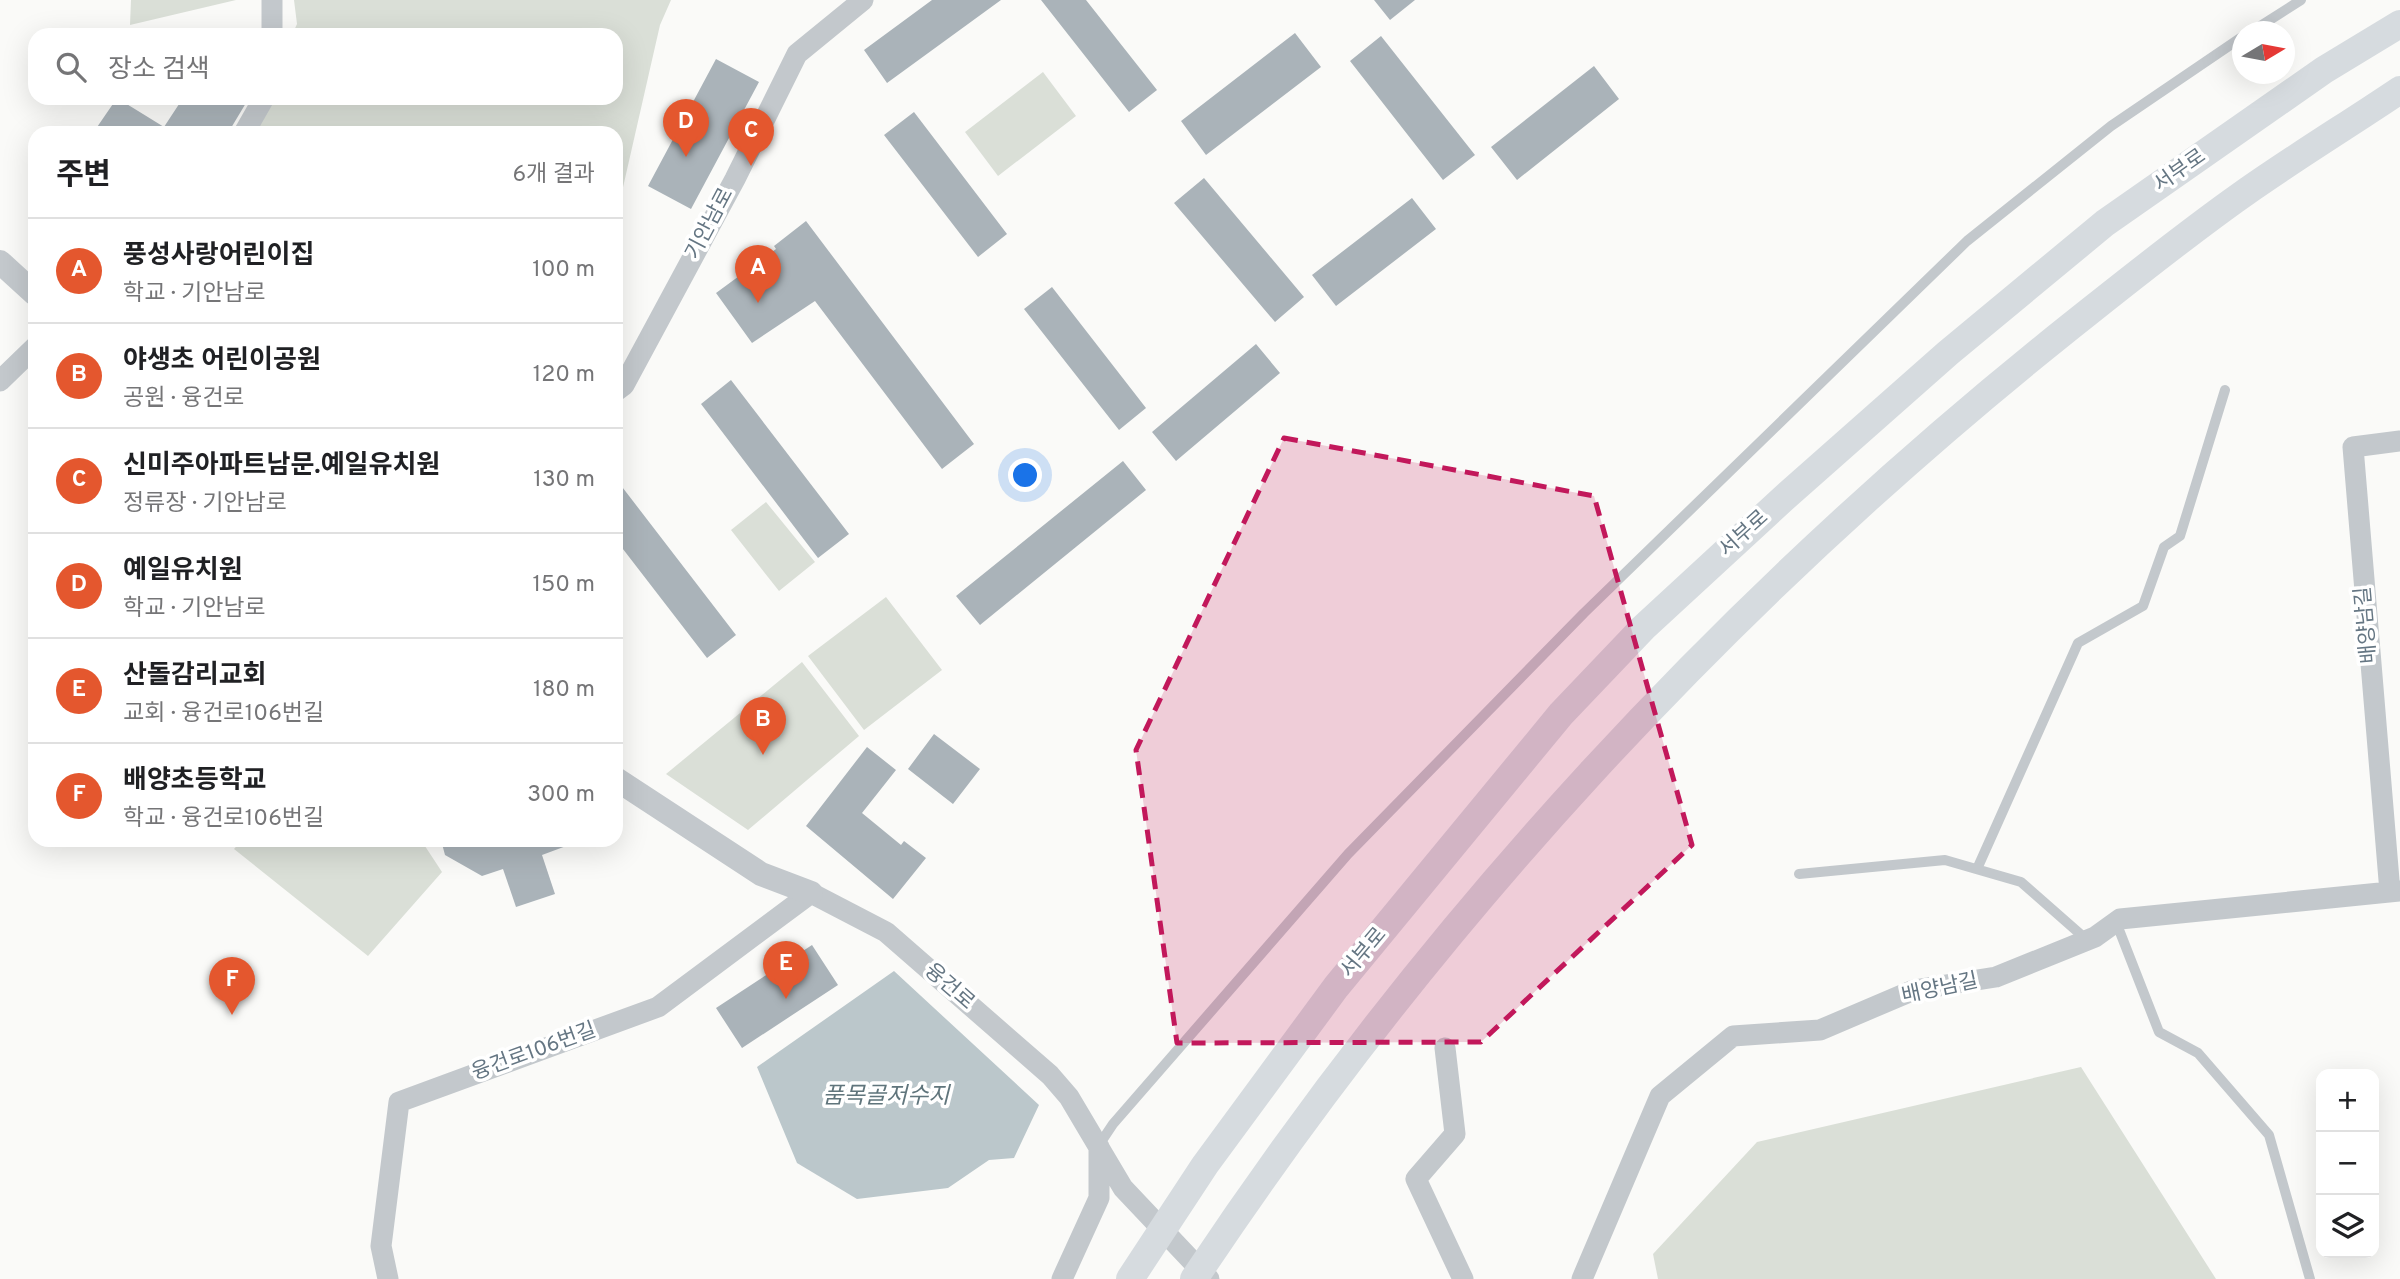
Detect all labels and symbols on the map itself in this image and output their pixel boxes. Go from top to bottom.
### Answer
north arrow [2232,21,2295,84]
pin: D [663,99,709,157]
pin: C [728,108,774,166]
street label: 서부로 [2149,143,2211,199]
street label: 기안남로 [680,184,740,264]
pin: A [735,245,781,303]
your location [1008,458,1042,492]
street label: 서부로 [1713,505,1775,563]
street label: 배양남길 [2350,585,2384,665]
pin: B [740,697,786,755]
street label: 서부로 [1335,922,1393,984]
pin: E [763,941,809,999]
pin: F [209,957,255,1015]
street label: 융건로 [918,958,980,1016]
street label: 배양남길 [1899,968,1981,1010]
street label: 융건로106번길 [468,1017,600,1087]
water label: 품목골저수지 [823,1083,951,1112]

